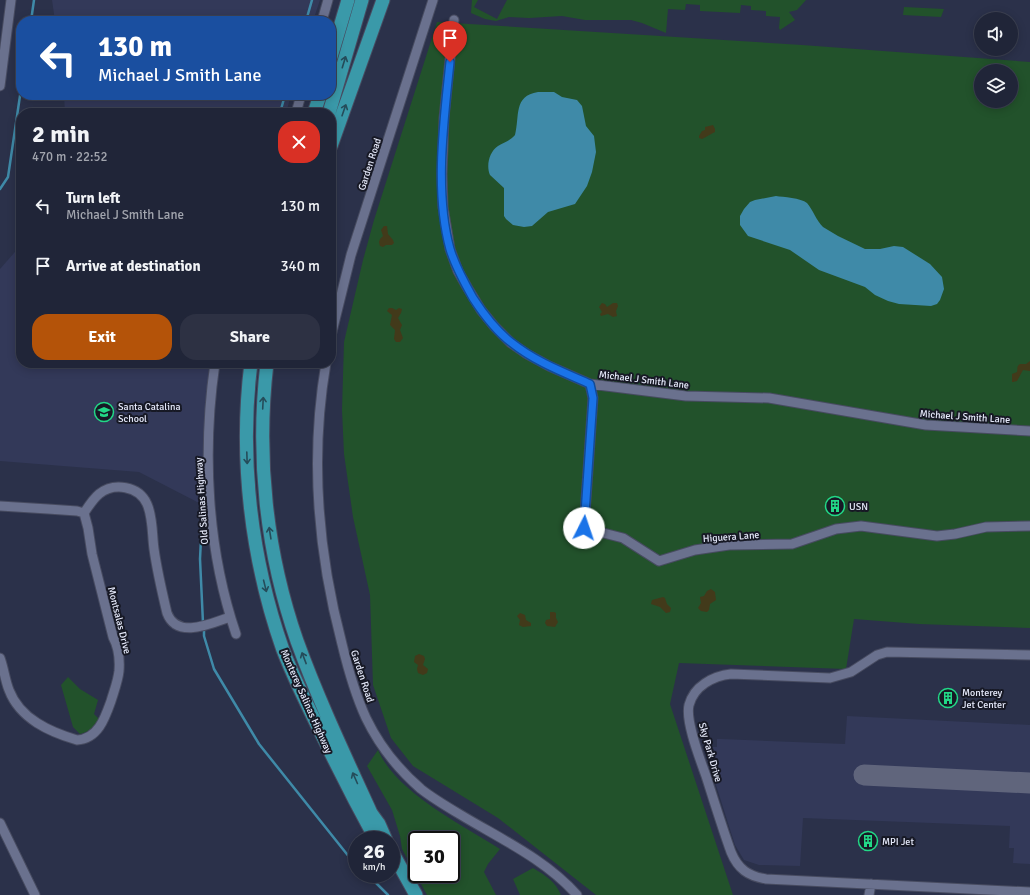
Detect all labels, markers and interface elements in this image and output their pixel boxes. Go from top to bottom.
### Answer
map controls [974,12,1018,108]
button: sound [974,12,1018,56]
pin [433,21,467,62]
icon: arrive [439,27,461,49]
text: 130 m [98,30,172,64]
icon: left [32,32,84,84]
one-way arrow [341,56,348,69]
text: Michael J Smith Lane [98,64,261,86]
button: layers [974,64,1018,108]
one-way arrow [341,103,348,116]
text: 2 min [32,119,90,149]
button: close [278,121,320,163]
street label: Garden Road [356,137,384,192]
text: 470 m · 22:52 [32,149,108,165]
text: Turn left [66,189,120,207]
icon: left [32,195,54,217]
text: 130 m [280,197,320,215]
text: Michael J Smith Lane [66,207,184,223]
icon: arrive [32,255,54,277]
text: Arrive at destination [66,257,201,275]
text: 340 m [280,257,320,275]
button: Exit [32,314,172,360]
button: Share [180,314,320,360]
street label: Michael J Smith Lane [598,369,690,391]
one-way arrow [260,397,267,410]
school or university icon: Santa Catalina School [93,401,115,423]
place label: Santa Catalina School [118,401,180,425]
street label: Michael J Smith Lane [919,408,1011,426]
one-way arrow [243,451,251,464]
street label: Old Salinas Highway [193,457,211,545]
building icon: USN [824,495,846,517]
place label: USN [849,501,868,513]
position arrow [563,507,605,549]
one-way arrow [266,527,274,540]
street label: Higuera Lane [702,529,760,545]
one-way arrow [262,580,269,593]
street label: Montsalas Drive [105,585,133,655]
street label: Monterey Salinas Highway [278,648,335,756]
street label: Garden Road [348,649,376,704]
one-way arrow [300,653,307,665]
building icon: Monterey Jet Center [937,687,959,709]
place label: Monterey Jet Center [962,687,1006,711]
street label: Sky Park Drive [696,721,724,783]
one-way arrow [351,772,358,784]
building icon: MPI Jet [857,830,879,852]
speed limit sign: 30 [408,831,460,883]
place label: MPI Jet [882,836,914,848]
text: 26 [363,839,385,864]
text: km/h [363,861,385,873]

